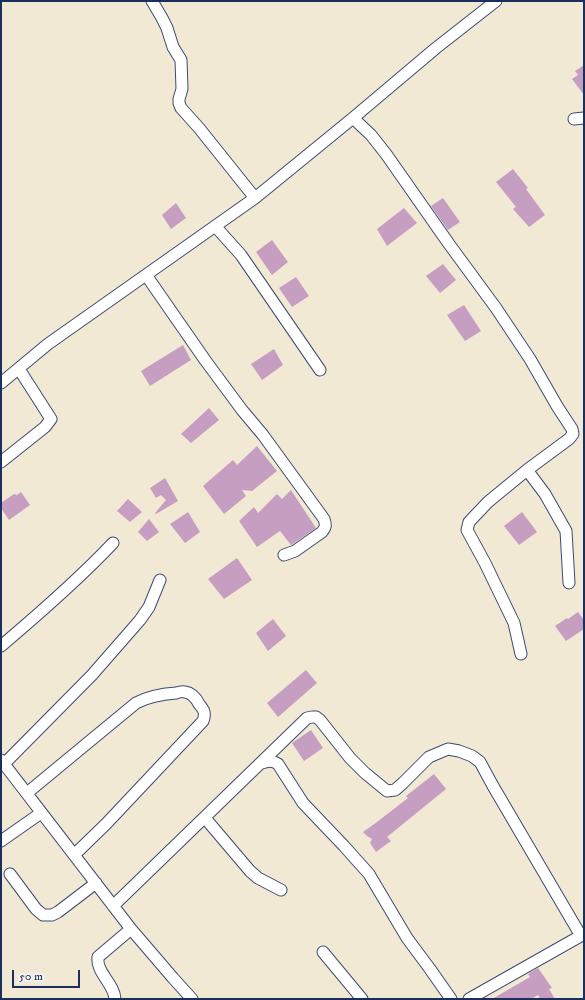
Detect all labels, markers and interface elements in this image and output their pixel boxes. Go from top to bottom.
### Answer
scale bar [14,962,82,988]
text: 50 m [19,969,43,984]

